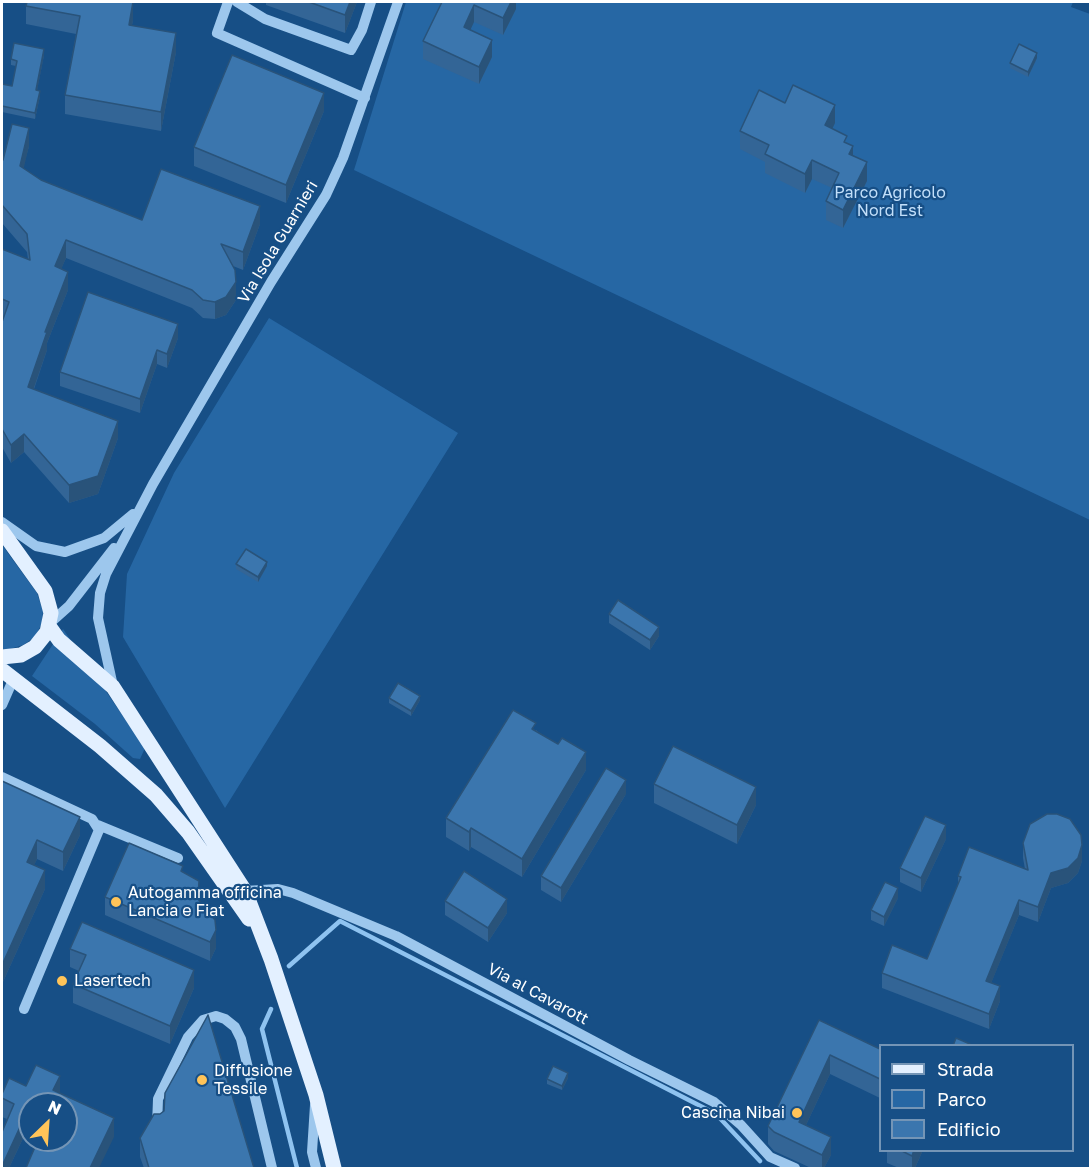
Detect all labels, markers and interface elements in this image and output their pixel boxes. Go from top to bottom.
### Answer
street label: Via Isola Guarnieri [234,177,322,307]
park label: Parco Agricolo Nord Est [834,183,946,221]
place label: Autogamma officina Lancia e Fiat [128,883,282,921]
marker: Autogamma officina Lancia e Fiat [109,895,123,909]
street label: Via al Cavarott [484,959,592,1029]
place label: Lasertech [74,971,151,991]
marker: Lasertech [55,974,69,988]
legend [879,1044,1074,1152]
text: Strada [937,1058,994,1080]
place label: Diffusione Tessile [214,1061,292,1099]
marker: Diffusione Tessile [195,1073,209,1087]
text: Parco [937,1088,986,1110]
north arrow [18,1092,78,1152]
text: N [45,1096,64,1119]
place label: Cascina Nibai [681,1103,785,1123]
marker: Cascina Nibai [790,1106,804,1120]
text: Edificio [937,1118,1001,1140]

